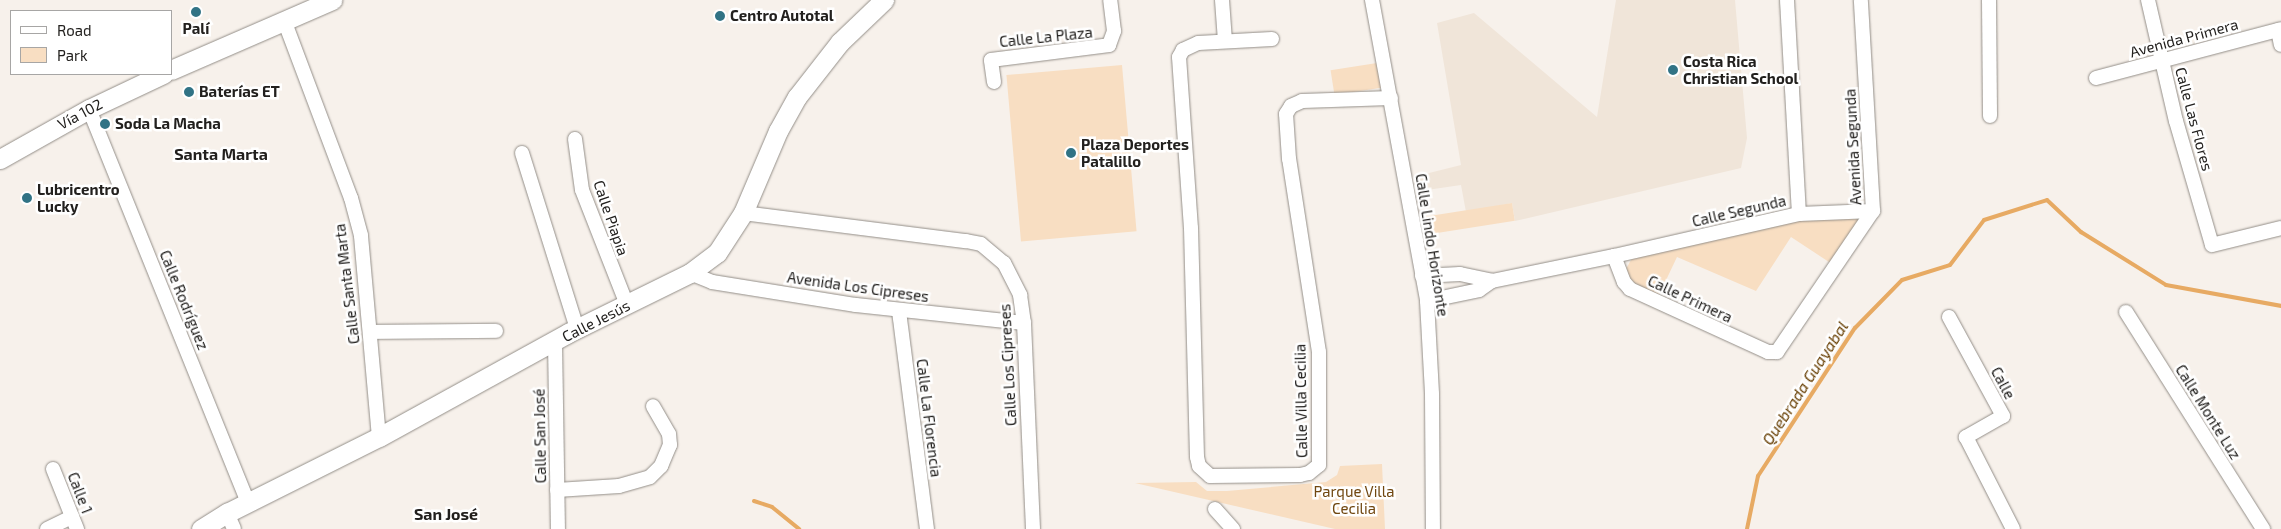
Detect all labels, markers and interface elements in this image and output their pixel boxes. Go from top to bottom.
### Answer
marker: Palí [190,6,202,18]
place label: Centro Autotal [730,7,834,25]
legend [10,10,172,75]
marker: Centro Autotal [714,10,726,22]
street label: Avenida Primera [2128,15,2240,61]
place label: Palí [183,20,209,38]
text: Road [57,21,92,39]
street label: Calle La Plaza [998,23,1094,51]
text: Park [57,46,88,64]
place label: Costa Rica Christian School [1683,52,1798,87]
marker: Costa Rica Christian School [1667,64,1679,76]
street label: Calle Las Flores [2172,65,2216,173]
place label: Baterías ET [199,83,280,101]
marker: Baterías ET [183,86,195,98]
street label: Avenida Segunda [1841,88,1865,206]
street label: Vía 102 [55,95,105,133]
place label: Soda La Macha [115,115,221,133]
marker: Soda La Macha [99,118,111,130]
place label: Plaza Deportes Patalillo [1081,135,1189,170]
district label: Santa Marta [174,144,268,164]
marker: Plaza Deportes Patalillo [1065,147,1077,159]
street label: Calle Lindo Horizonte [1412,172,1452,318]
street label: Calle Piapia [590,178,632,258]
place label: Lubricentro Lucky [37,180,120,215]
street label: Calle Segunda [1690,191,1788,231]
marker: Lubricentro Lucky [21,192,33,204]
street label: Calle Santa Marta [331,223,363,345]
street label: Calle Rodríguez [156,248,212,352]
street label: Avenida Los Cipreses [786,268,930,306]
street label: Calle Primera [1645,272,1735,326]
street label: Calle Jesús [559,296,633,346]
street label: Calle Los Cipreses [996,303,1020,427]
water label: Quebrada Guayabal [1758,317,1852,449]
street label: Calle Villa Cecilia [1291,344,1311,458]
street label: Calle La Florencia [913,358,945,478]
street label: Calle Monte Luz [2172,361,2244,463]
street label: Calle [1987,364,2019,402]
street label: Calle San José [530,388,550,484]
street label: Calle 1 [64,470,96,516]
park label: Parque Villa Cecilia [1313,482,1395,517]
district label: San José [414,504,478,524]

